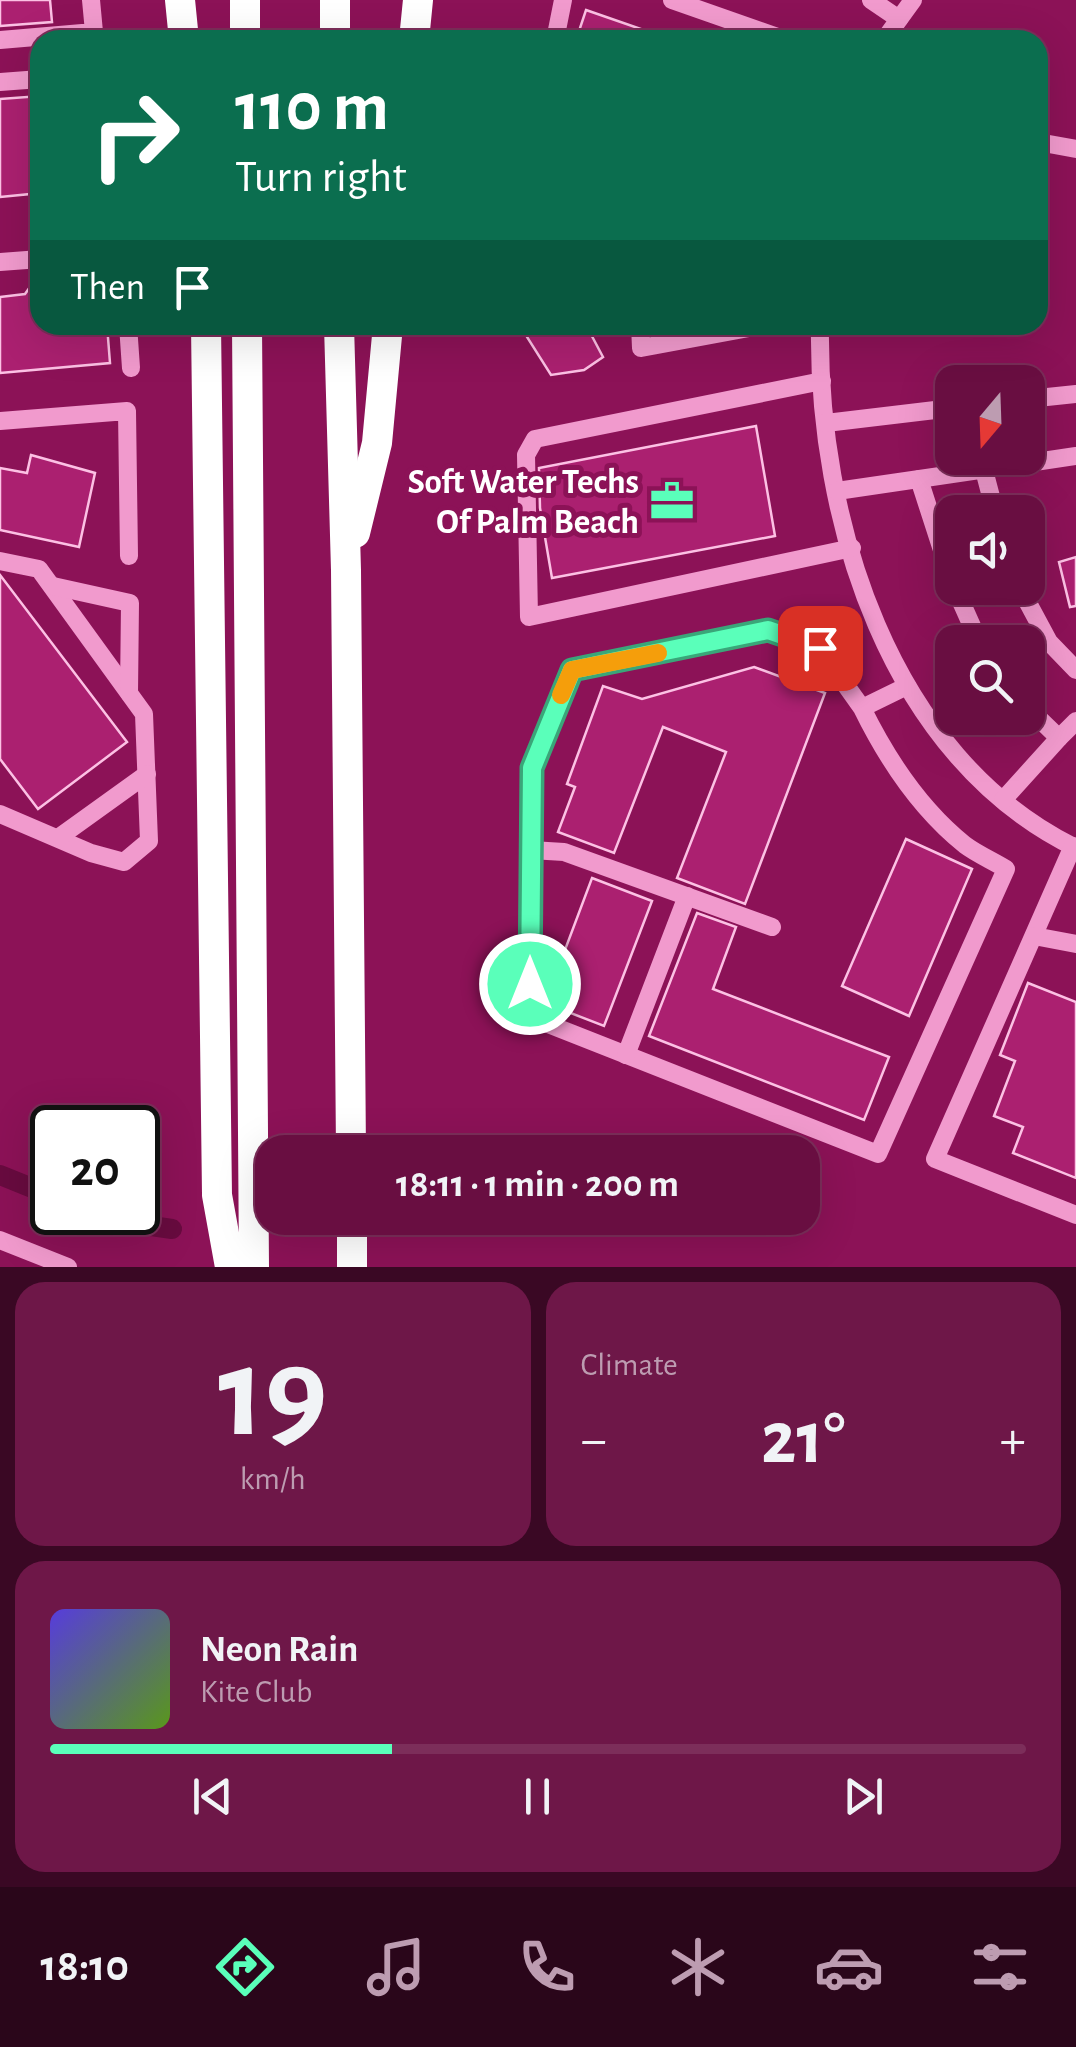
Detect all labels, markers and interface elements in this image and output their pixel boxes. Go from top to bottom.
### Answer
icon: right [70,70,200,200]
text: 110 m [235,73,389,143]
text: Turn right [235,155,407,200]
icon: arrive [165,260,220,315]
text: Then [70,269,145,307]
north arrow [935,365,1045,475]
map controls [935,365,1045,735]
place label: Soft Water Techs Of Palm Beach [408,465,639,540]
office icon: Soft Water Techs Of Palm Beach [648,477,696,525]
button: sound [935,495,1045,605]
pin [778,606,863,691]
icon: arrive [793,621,848,676]
button: search [935,625,1045,735]
position arrow [478,932,582,1036]
speed limit sign: 20 [30,1105,160,1235]
text: 18:11 · 1 min · 200 m [396,1166,679,1204]
text: 19 [218,1330,328,1460]
text: Climate [581,1349,678,1381]
text: 21° [761,1402,845,1477]
text: − [581,1413,607,1468]
text: + [1000,1413,1026,1468]
text: km/h [240,1463,306,1495]
text: Neon Rain [200,1631,358,1669]
text: Kite Club [200,1676,312,1708]
icon: previous [185,1769,240,1824]
icon: pause [510,1769,565,1824]
icon: next [836,1769,891,1824]
icon: directions [210,1932,280,2002]
icon: music [361,1932,431,2002]
icon: phone [512,1932,582,2002]
icon: climate [663,1932,733,2002]
icon: car [814,1932,884,2002]
icon: filters [965,1932,1035,2002]
text: 18:10 [41,1944,129,1989]

